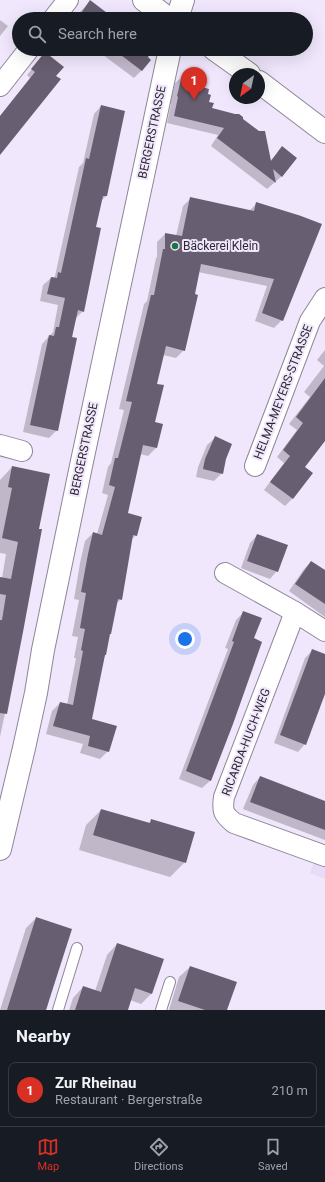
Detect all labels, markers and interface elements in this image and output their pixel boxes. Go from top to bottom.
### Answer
search box [12,12,313,56]
icon: search [26,23,48,45]
text: Search here [58,25,137,43]
pin: 1 [181,67,207,100]
north arrow [229,68,265,104]
street label: BERGERSTRASSE [135,84,169,180]
place label: Bäckerei Klein [183,239,258,253]
marker: Bäckerei Klein [170,241,180,251]
street label: HELMA-MEYERS-STRASSE [251,322,315,461]
street label: BERGERSTRASSE [67,401,101,497]
your location [175,629,195,649]
street label: RICARDA-HUCH-WEG [219,686,273,798]
text: Nearby [16,1026,71,1046]
text: Zur Rheinau [55,1074,137,1092]
text: 1 [26,1083,34,1098]
text: 210 m [271,1083,308,1098]
text: Restaurant · Bergerstraße [55,1092,202,1107]
tab: Map [37,1136,59,1173]
tab: Directions [134,1136,183,1173]
tab: Saved [258,1136,288,1173]

